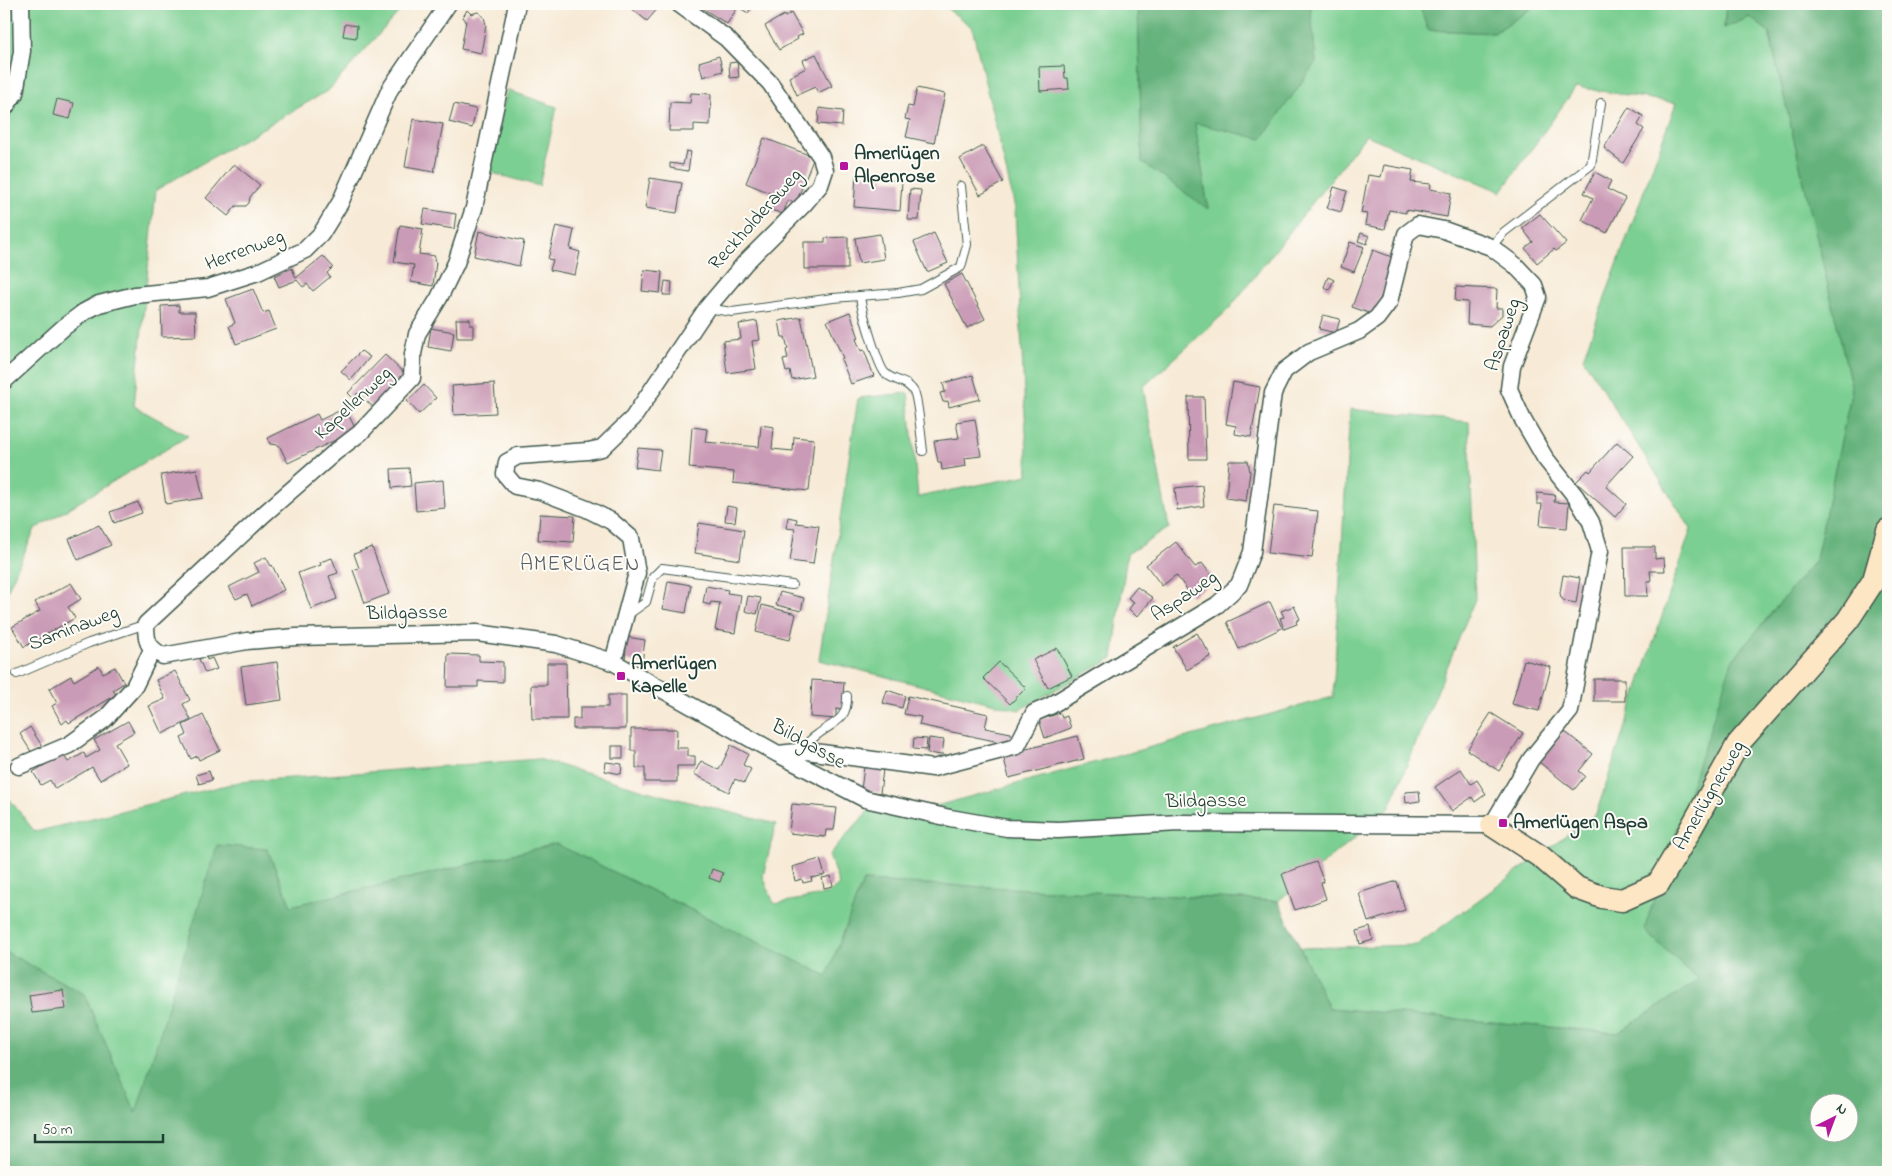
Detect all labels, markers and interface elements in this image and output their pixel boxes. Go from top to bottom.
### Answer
place label: Amerlügen Alpenrose [854,140,940,192]
marker: Amerlügen Alpenrose [838,160,850,172]
street label: Reckholderaweg [702,163,811,278]
street label: Herrenweg [201,223,289,280]
street label: Aspaweg [1479,295,1530,376]
street label: Kapellenweg [309,360,400,448]
district label: AMERLÜGEN [520,550,640,580]
street label: Aspaweg [1146,564,1225,631]
street label: Saminaweg [25,599,124,660]
street label: Bildgasse [365,599,448,630]
place label: Amerlügen Kapelle [631,650,717,702]
marker: Amerlügen Kapelle [615,670,627,682]
street label: Bildgasse [764,712,850,778]
street label: Amerlügnerweg [1667,736,1754,857]
street label: Bildgasse [1164,787,1247,818]
place label: Amerlügen Aspa [1513,809,1648,839]
marker: Amerlügen Aspa [1497,817,1509,829]
north arrow [1810,1094,1860,1144]
text: N [1831,1098,1852,1120]
scale bar [35,1111,162,1143]
text: 50 m [42,1119,73,1141]

